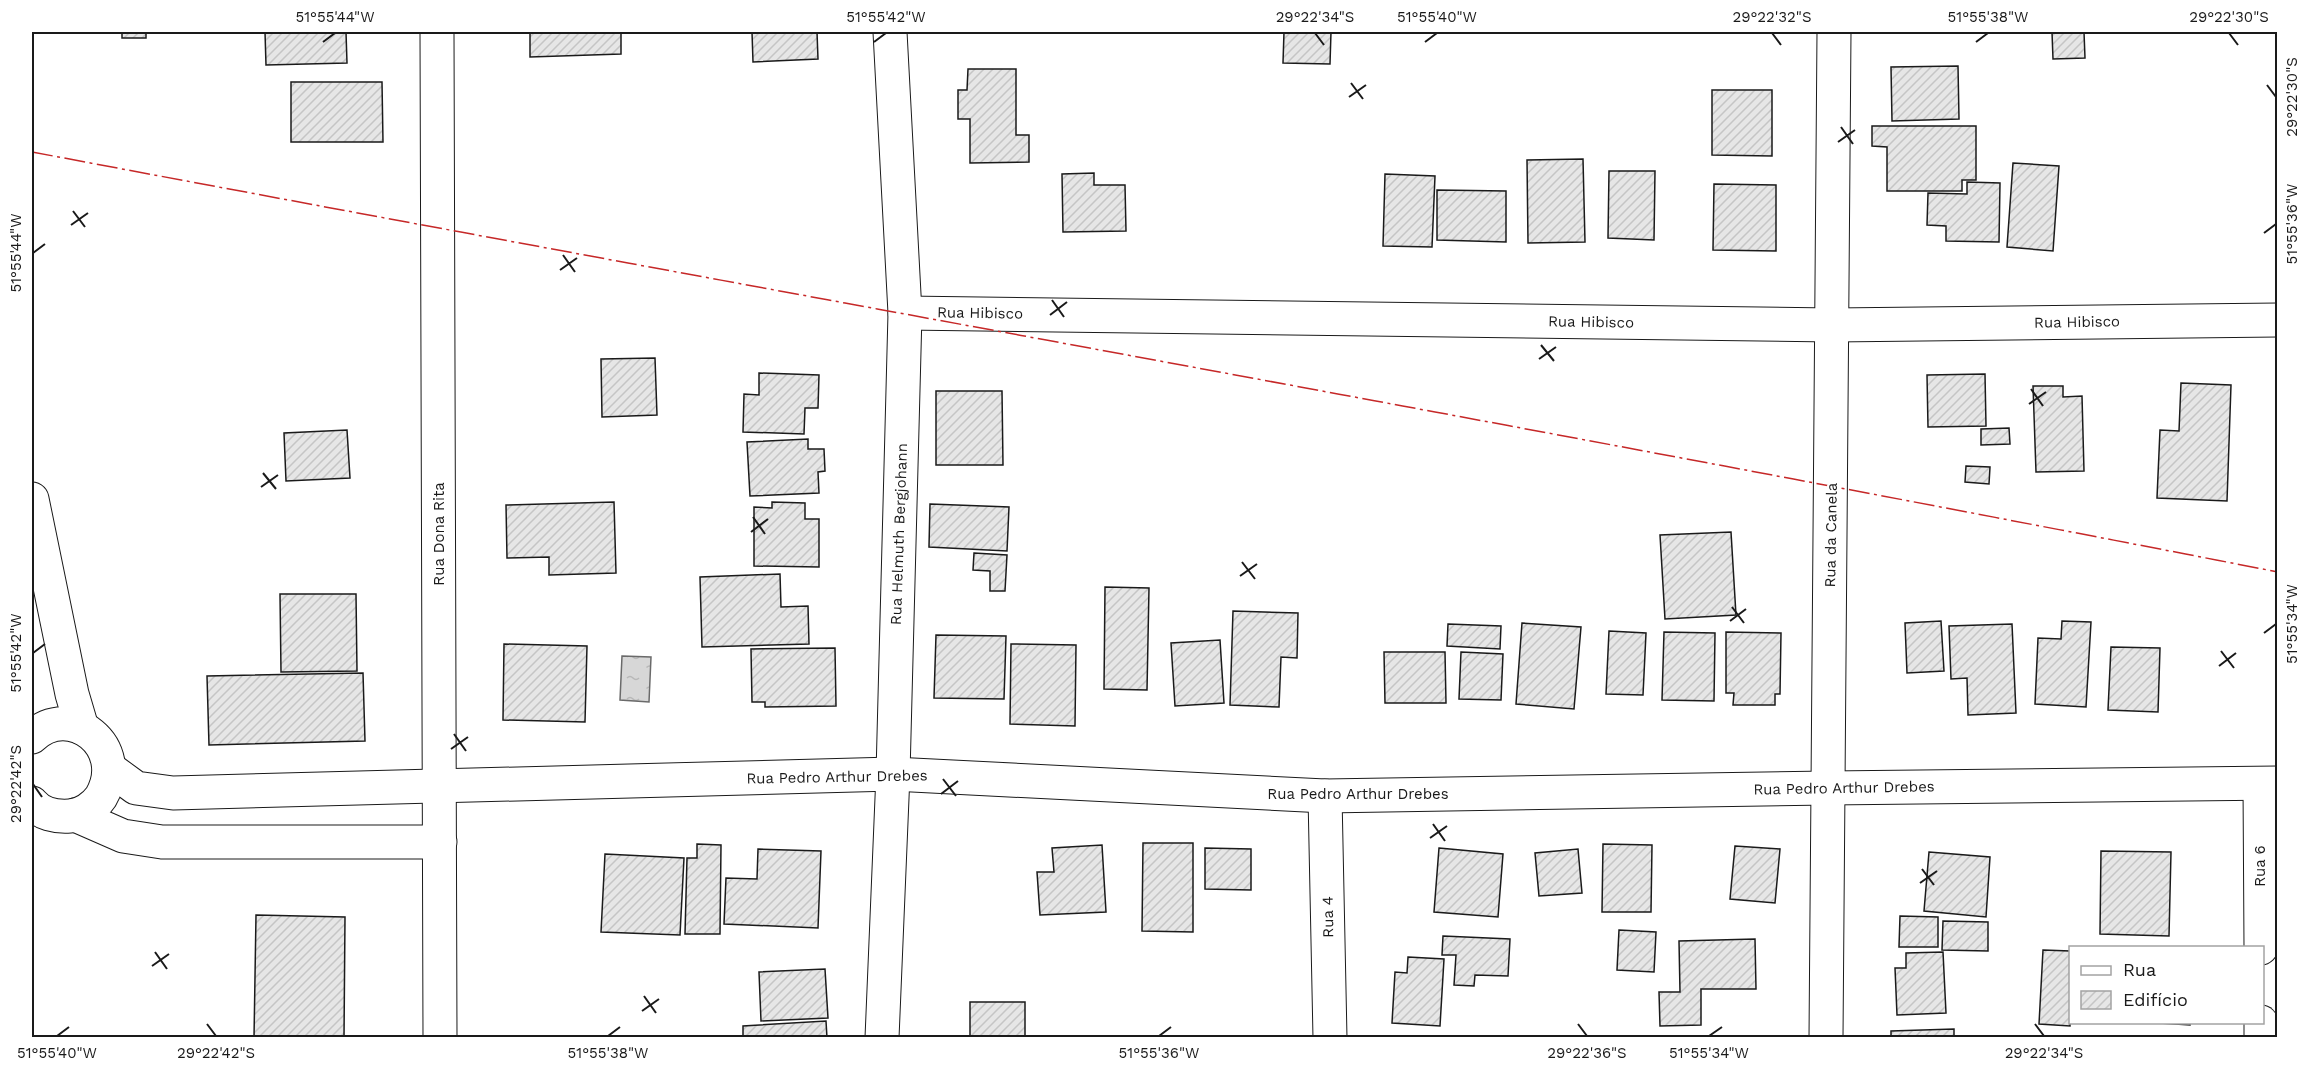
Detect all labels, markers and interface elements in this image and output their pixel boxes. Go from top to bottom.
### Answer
text: 51°55'44"W [295,8,375,26]
text: 51°55'42"W [846,8,926,26]
text: 29°22'34"S [1276,8,1354,26]
text: 51°55'40"W [1397,8,1477,26]
text: 29°22'32"S [1732,8,1812,26]
text: 51°55'38"W [1948,8,2028,26]
text: 29°22'30"S [2189,8,2269,26]
text: 29°22'30"S [2283,57,2301,137]
text: 51°55'36"W [2283,184,2301,264]
text: 51°55'44"W [7,213,25,293]
street label: Rua Hibisco [937,303,1023,323]
street label: Rua Hibisco [1548,312,1634,332]
street label: Rua Hibisco [2034,312,2120,332]
street label: Rua Helmuth Bergjohann [887,443,911,625]
street label: Rua Dona Rita [430,482,448,586]
street label: Rua da Canela [1821,482,1841,588]
text: 51°55'34"W [2283,584,2301,664]
text: 51°55'42"W [7,613,25,693]
text: 29°22'42"S [7,745,25,823]
street label: Rua Pedro Arthur Drebes [746,766,928,788]
street label: Rua Pedro Arthur Drebes [1753,777,1935,799]
street label: Rua Pedro Arthur Drebes [1267,785,1449,803]
street label: Rua 6 [2251,845,2269,887]
street label: Rua 4 [1319,896,1337,938]
legend [2069,946,2264,1024]
text: Rua [2123,959,2156,980]
text: Edifício [2123,989,2188,1010]
text: 51°55'40"W [17,1044,97,1062]
text: 29°22'42"S [177,1044,255,1062]
text: 51°55'38"W [568,1044,648,1062]
text: 51°55'36"W [1119,1044,1199,1062]
text: 29°22'36"S [1547,1044,1627,1062]
text: 51°55'34"W [1669,1044,1749,1062]
text: 29°22'34"S [2005,1044,2083,1062]

